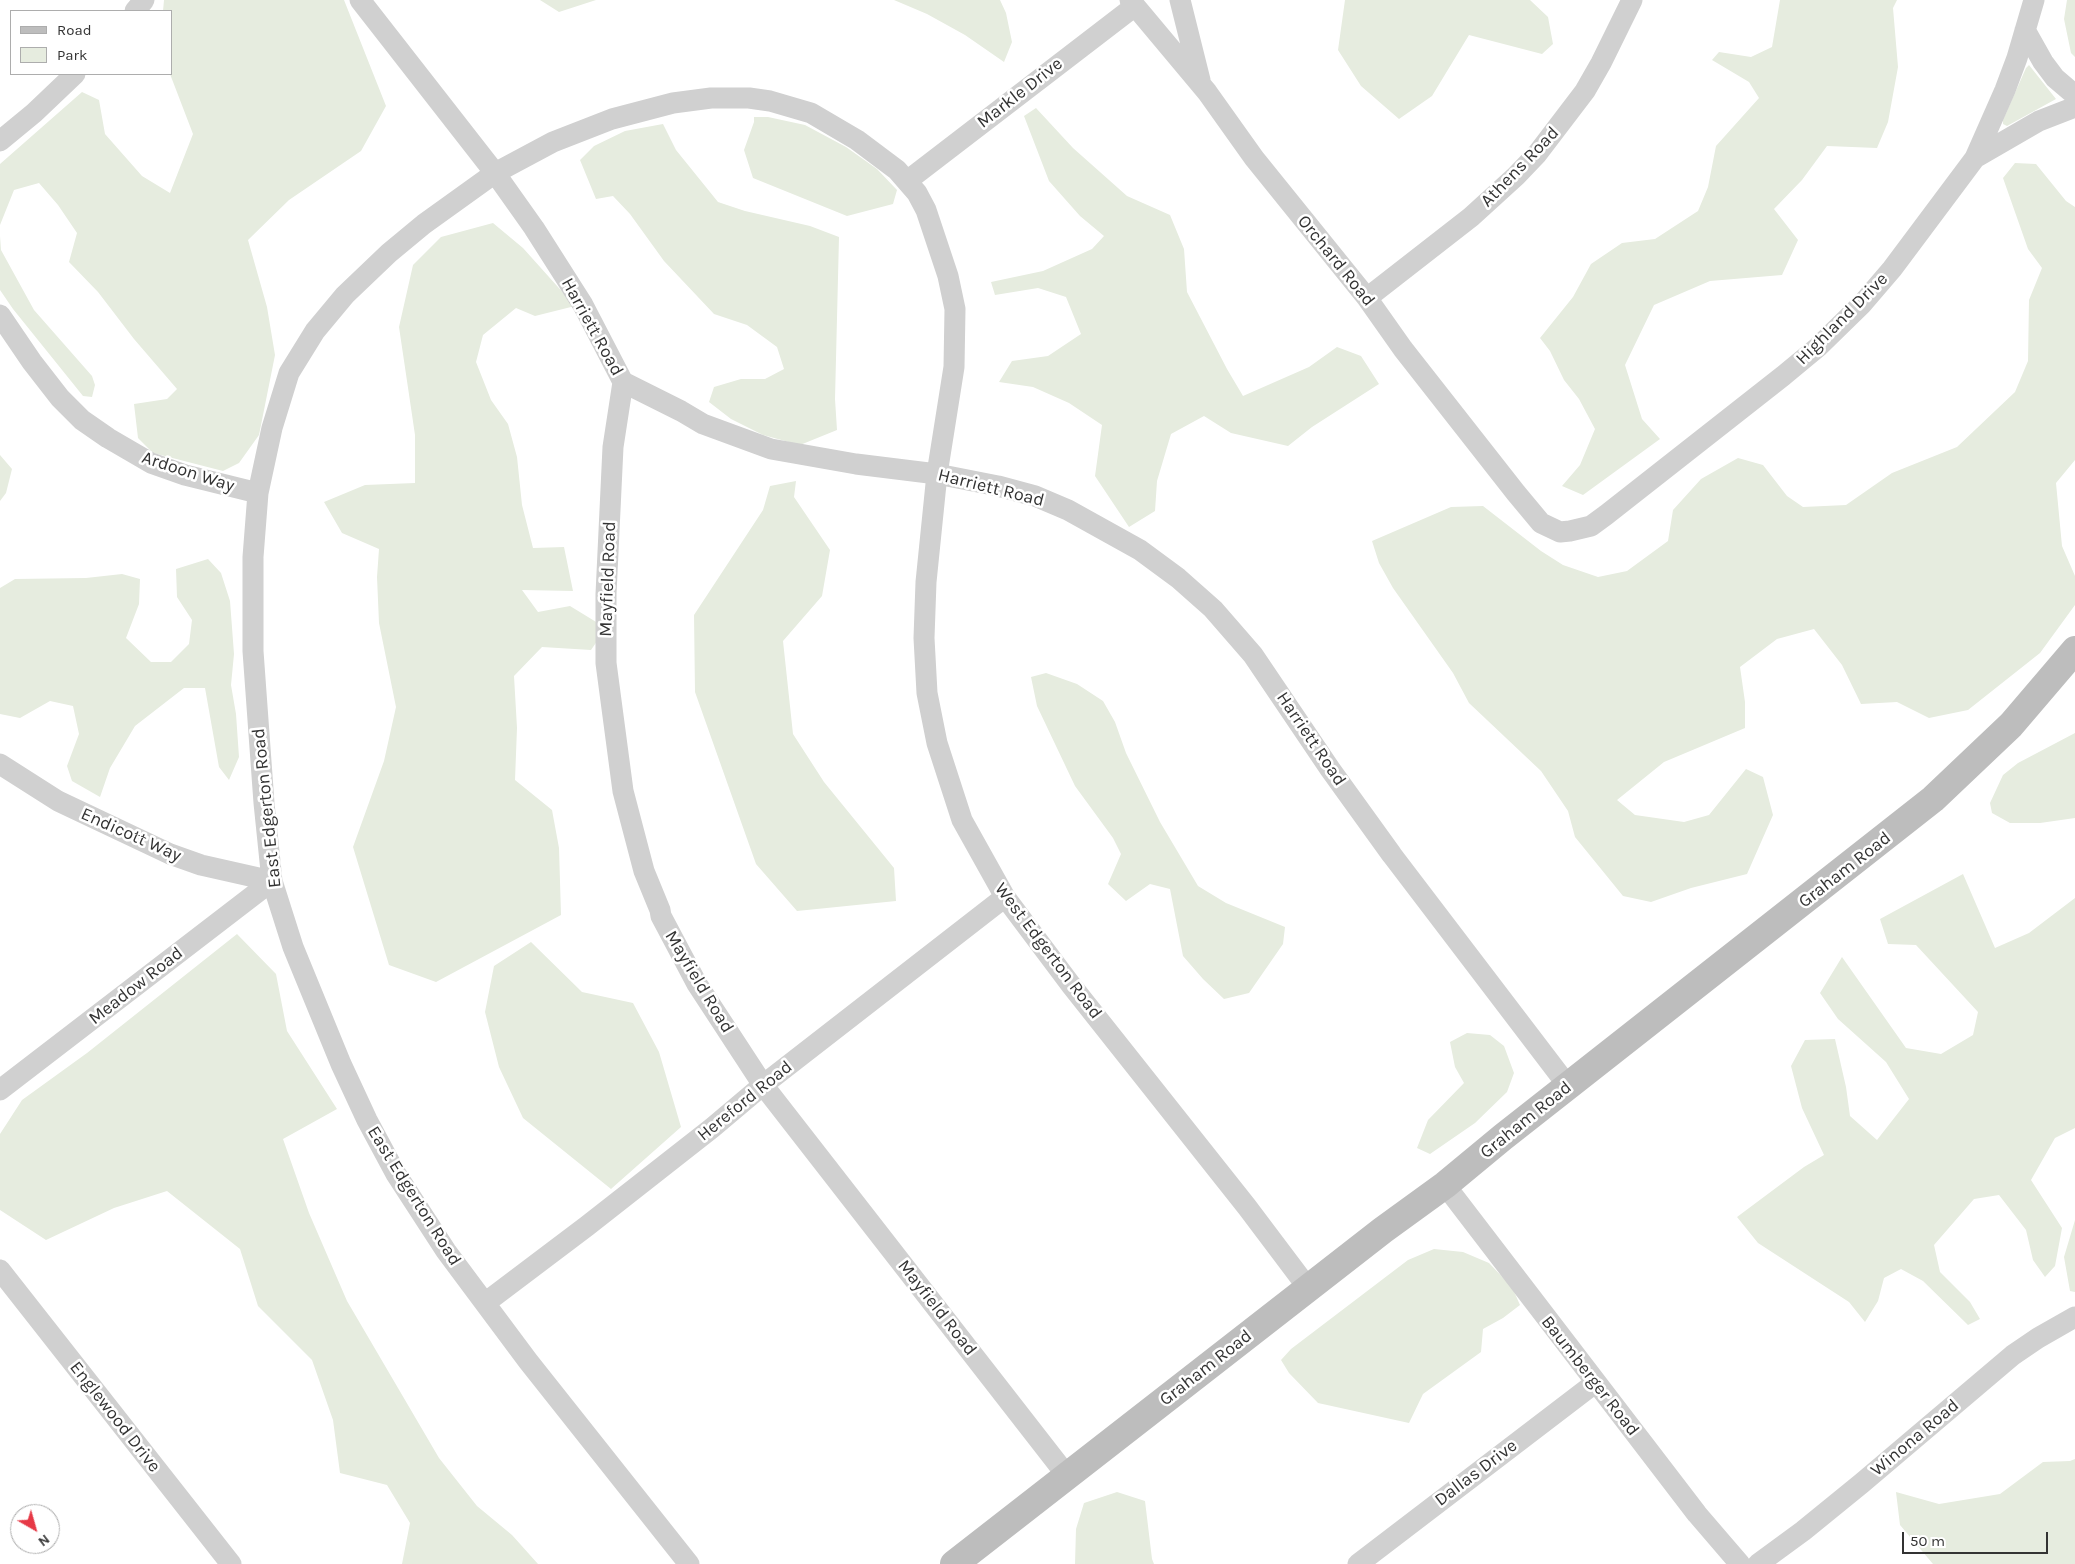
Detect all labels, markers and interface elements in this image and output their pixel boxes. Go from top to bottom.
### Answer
legend [10,10,172,75]
text: Road [57,21,92,39]
text: Park [57,46,87,64]
street label: Markle Drive [973,53,1067,133]
street label: Athens Road [1476,122,1564,212]
street label: Orchard Road [1293,211,1379,311]
street label: Highland Drive [1792,269,1892,369]
street label: Harriett Road [556,274,628,380]
street label: Ardoon Way [139,447,237,497]
street label: Harriett Road [936,464,1046,512]
street label: Mayfield Road [595,521,621,637]
street label: Harriett Road [1272,688,1350,790]
street label: East Edgerton Road [248,727,286,889]
street label: Endicott Way [77,803,185,867]
street label: Graham Road [1794,827,1896,913]
street label: West Edgerton Road [990,879,1106,1023]
street label: Mayfield Road [660,927,738,1037]
street label: Meadow Road [85,943,187,1029]
street label: Hereford Road [693,1056,797,1146]
street label: Graham Road [1476,1077,1576,1163]
street label: East Edgerton Road [362,1122,466,1270]
street label: Mayfield Road [893,1256,981,1360]
street label: Baumberger Road [1536,1312,1644,1440]
street label: Graham Road [1155,1325,1257,1411]
street label: Englewood Drive [65,1357,165,1477]
street label: Winona Road [1866,1395,1964,1481]
street label: Dallas Drive [1431,1435,1521,1511]
north arrow [10,1504,60,1554]
scale bar [1905,1522,2051,1554]
text: N [35,1531,53,1550]
text: 50 m [1910,1532,1945,1550]

